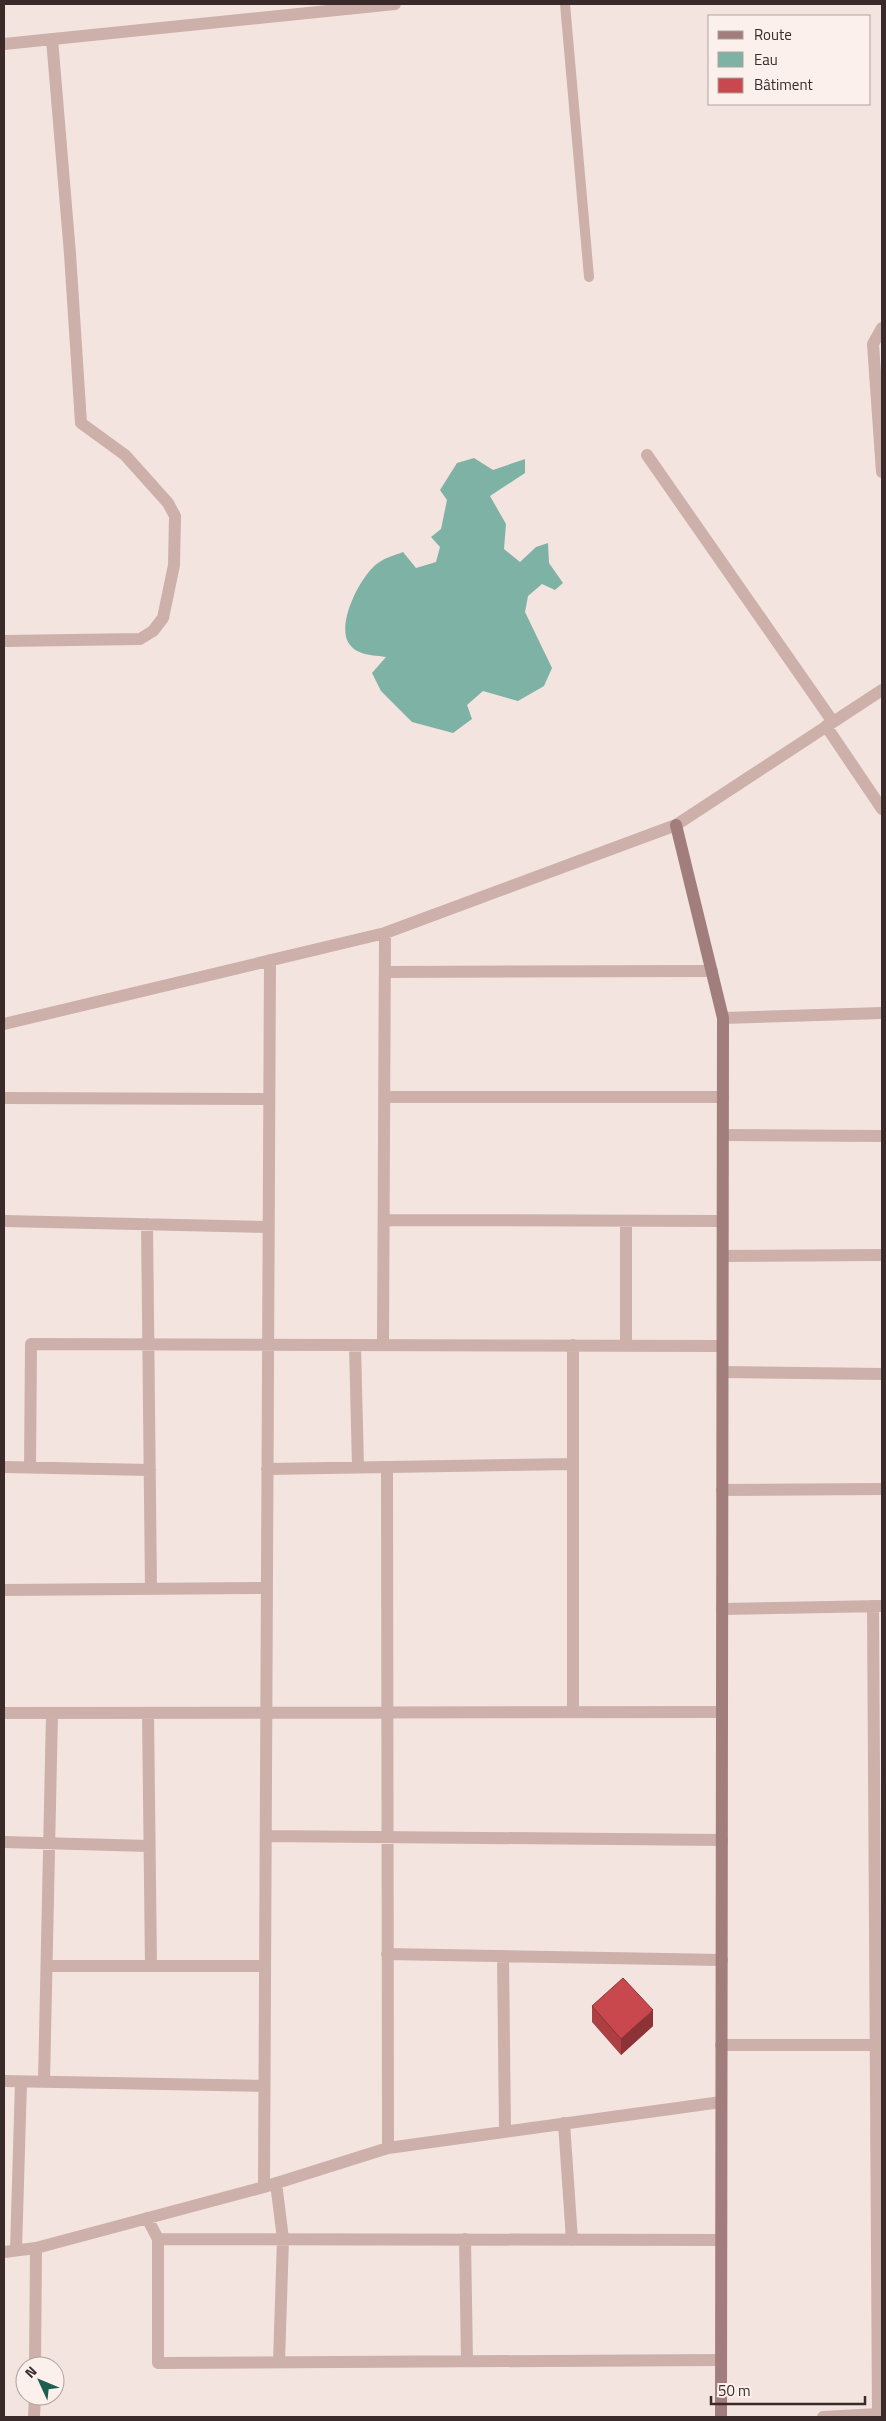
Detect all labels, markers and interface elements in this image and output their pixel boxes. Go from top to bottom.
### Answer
legend [708,15,871,105]
text: Route [754,23,792,46]
text: Eau [754,48,778,71]
text: Bâtiment [754,73,813,96]
north arrow [15,2356,65,2406]
text: N [19,2361,41,2382]
scale bar [711,2374,865,2406]
text: 50 m [718,2379,751,2402]

